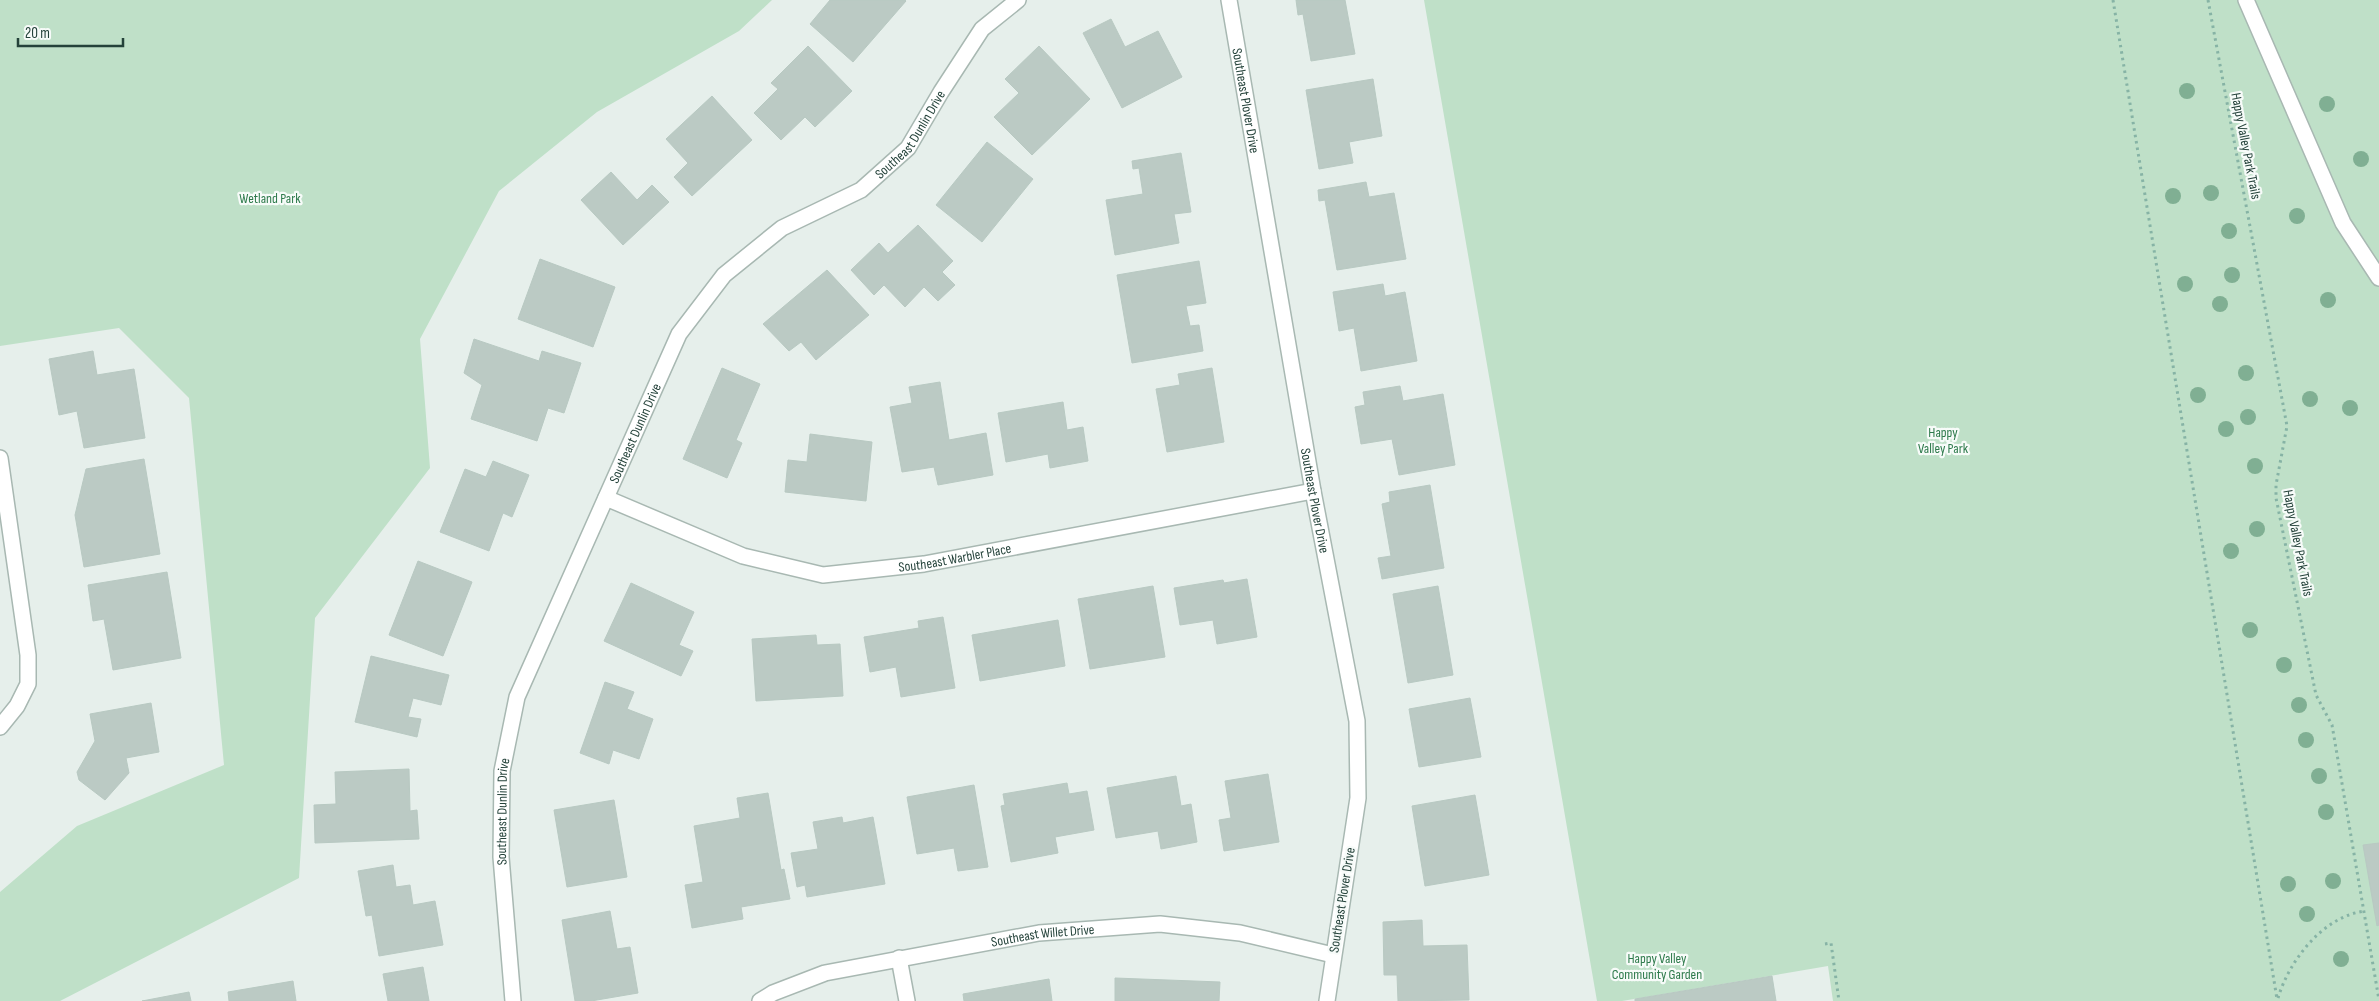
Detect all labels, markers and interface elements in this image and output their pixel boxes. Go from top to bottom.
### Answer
scale bar [18,15,122,47]
text: 20 m [25,24,50,43]
street label: Southeast Plover Drive [1229,47,1264,154]
street label: Southeast Dunlin Drive [871,87,949,182]
street label: Happy Valley Park Trails [2227,91,2265,201]
park label: Wetland Park [239,190,301,207]
street label: Southeast Dunlin Drive [605,381,664,486]
park label: Happy Valley Park [1918,424,1969,457]
street label: Southeast Plover Drive [1297,447,1333,555]
street label: Happy Valley Park Trails [2279,488,2317,598]
street label: Southeast Warbler Place [898,539,1013,575]
street label: Southeast Dunlin Drive [492,756,513,866]
street label: Southeast Plover Drive [1325,846,1359,954]
street label: Southeast Willet Drive [990,920,1095,950]
park label: Happy Valley Community Garden [1612,950,1702,983]

